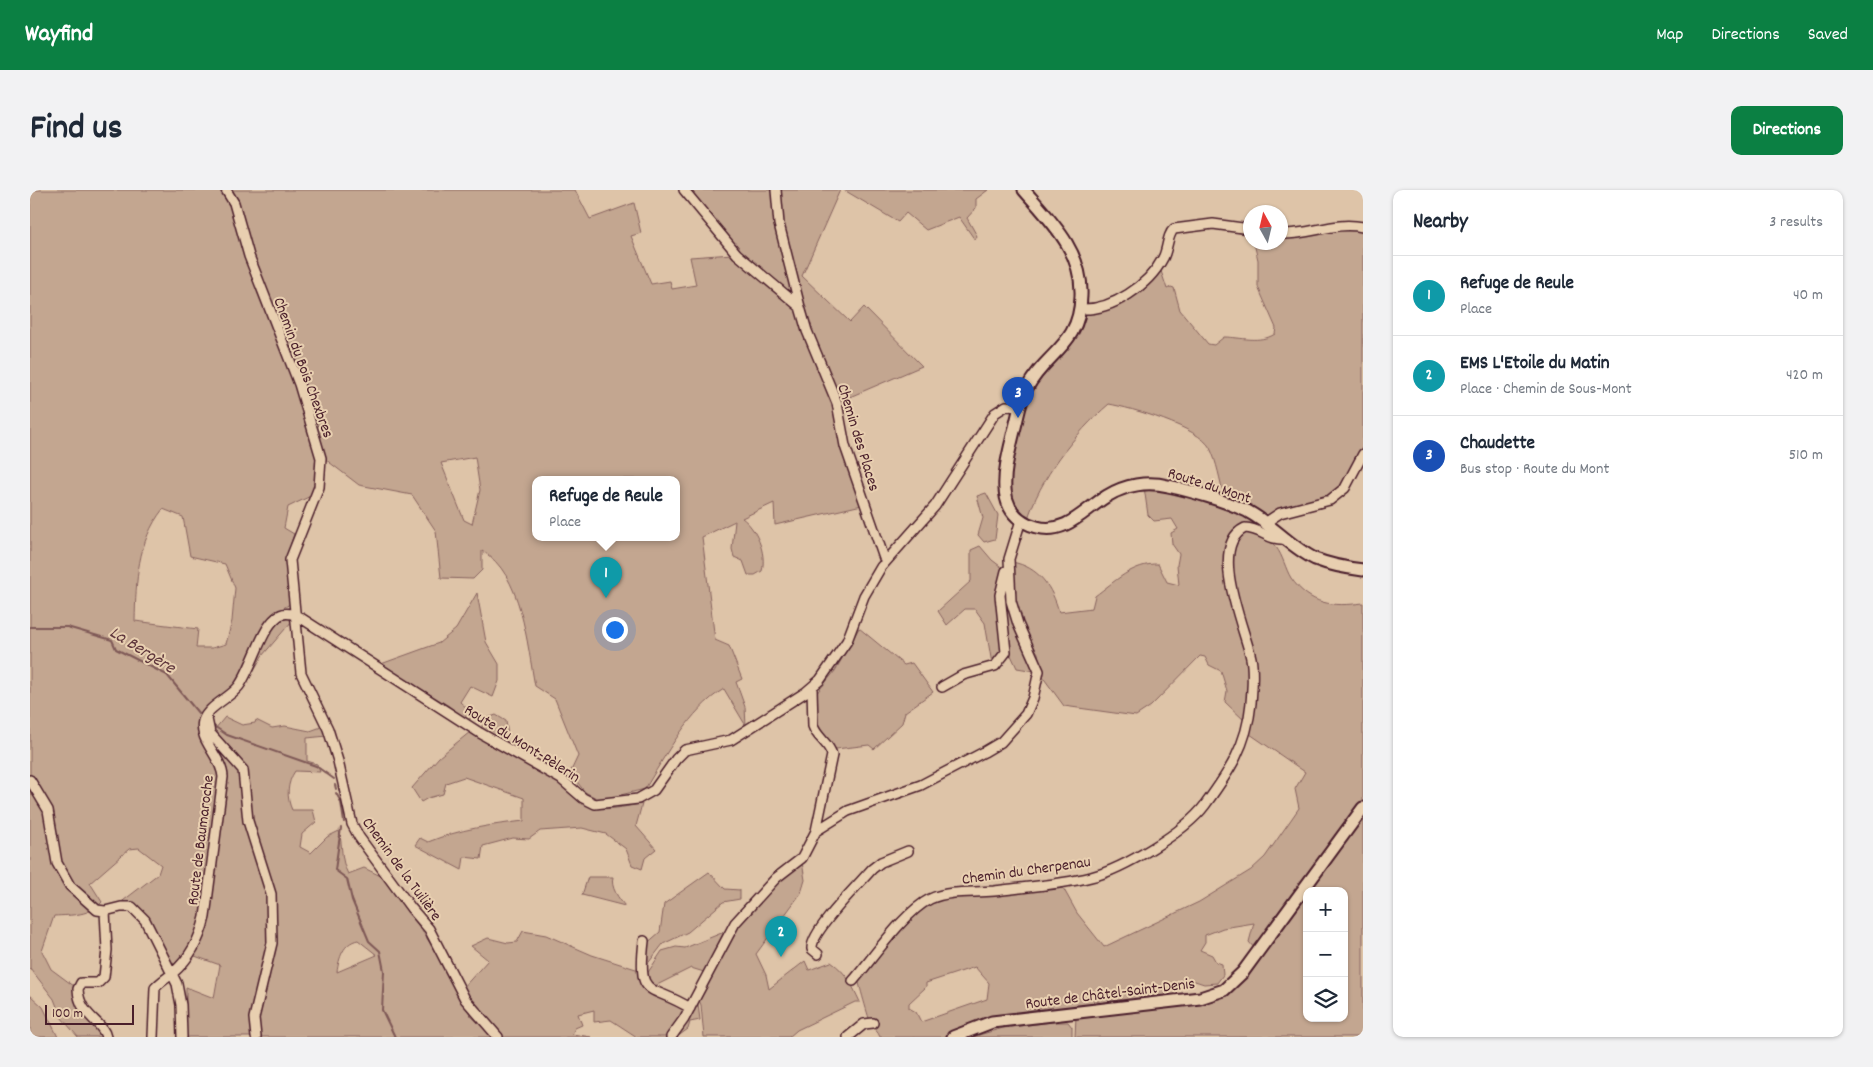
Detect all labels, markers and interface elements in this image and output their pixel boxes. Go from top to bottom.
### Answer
text: Wayfind [25,18,93,52]
text: Map [1656,23,1683,48]
text: Directions [1711,23,1780,48]
text: Saved [1808,23,1848,48]
text: Find us [30,105,122,155]
button: Directions [1731,106,1843,155]
north arrow [1243,205,1288,250]
text: Nearby [1413,208,1468,238]
text: 3 results [1769,211,1823,234]
text: Refuge de Reule [1460,271,1574,298]
text: 1 [1427,284,1431,307]
text: 40 m [1793,284,1823,307]
street label: Chemin du Bois Chexbres [267,294,339,442]
text: Place [1460,298,1492,321]
text: EMS L'Etoile du Matin [1460,351,1610,378]
text: 2 [1426,364,1433,387]
text: 420 m [1786,364,1823,387]
pin: 3 [1002,377,1034,418]
text: Place · Chemin de Sous-Mont [1460,378,1632,401]
street label: Chemin des Places [830,381,885,494]
text: Chaudette [1460,431,1535,458]
text: 3 [1425,444,1433,467]
text: 510 m [1789,444,1823,467]
text: Bus stop · Route du Mont [1460,458,1609,481]
street label: Route du Mont [1165,462,1254,511]
popup [532,476,680,541]
text: Refuge de Reule [549,484,663,511]
text: Place [549,511,581,534]
pin: 1 [590,557,622,598]
your location [602,617,628,643]
water label: La Bergère [104,621,180,682]
street label: Route du Mont-Pèlerin [459,699,584,789]
street label: Route de Baumaroche [182,774,221,907]
street label: Chemin de la Tuilière [355,813,447,926]
street label: Chemin du Cherpenau [961,851,1092,892]
map controls [1303,887,1348,1022]
button: + [1303,887,1348,932]
pin: 2 [765,916,797,957]
button: − [1303,932,1348,977]
street label: Route de Châtel-Saint-Denis [1024,973,1197,1016]
button: layers [1303,977,1348,1022]
scale bar [45,1002,134,1025]
text: 100 m [52,1004,83,1024]

